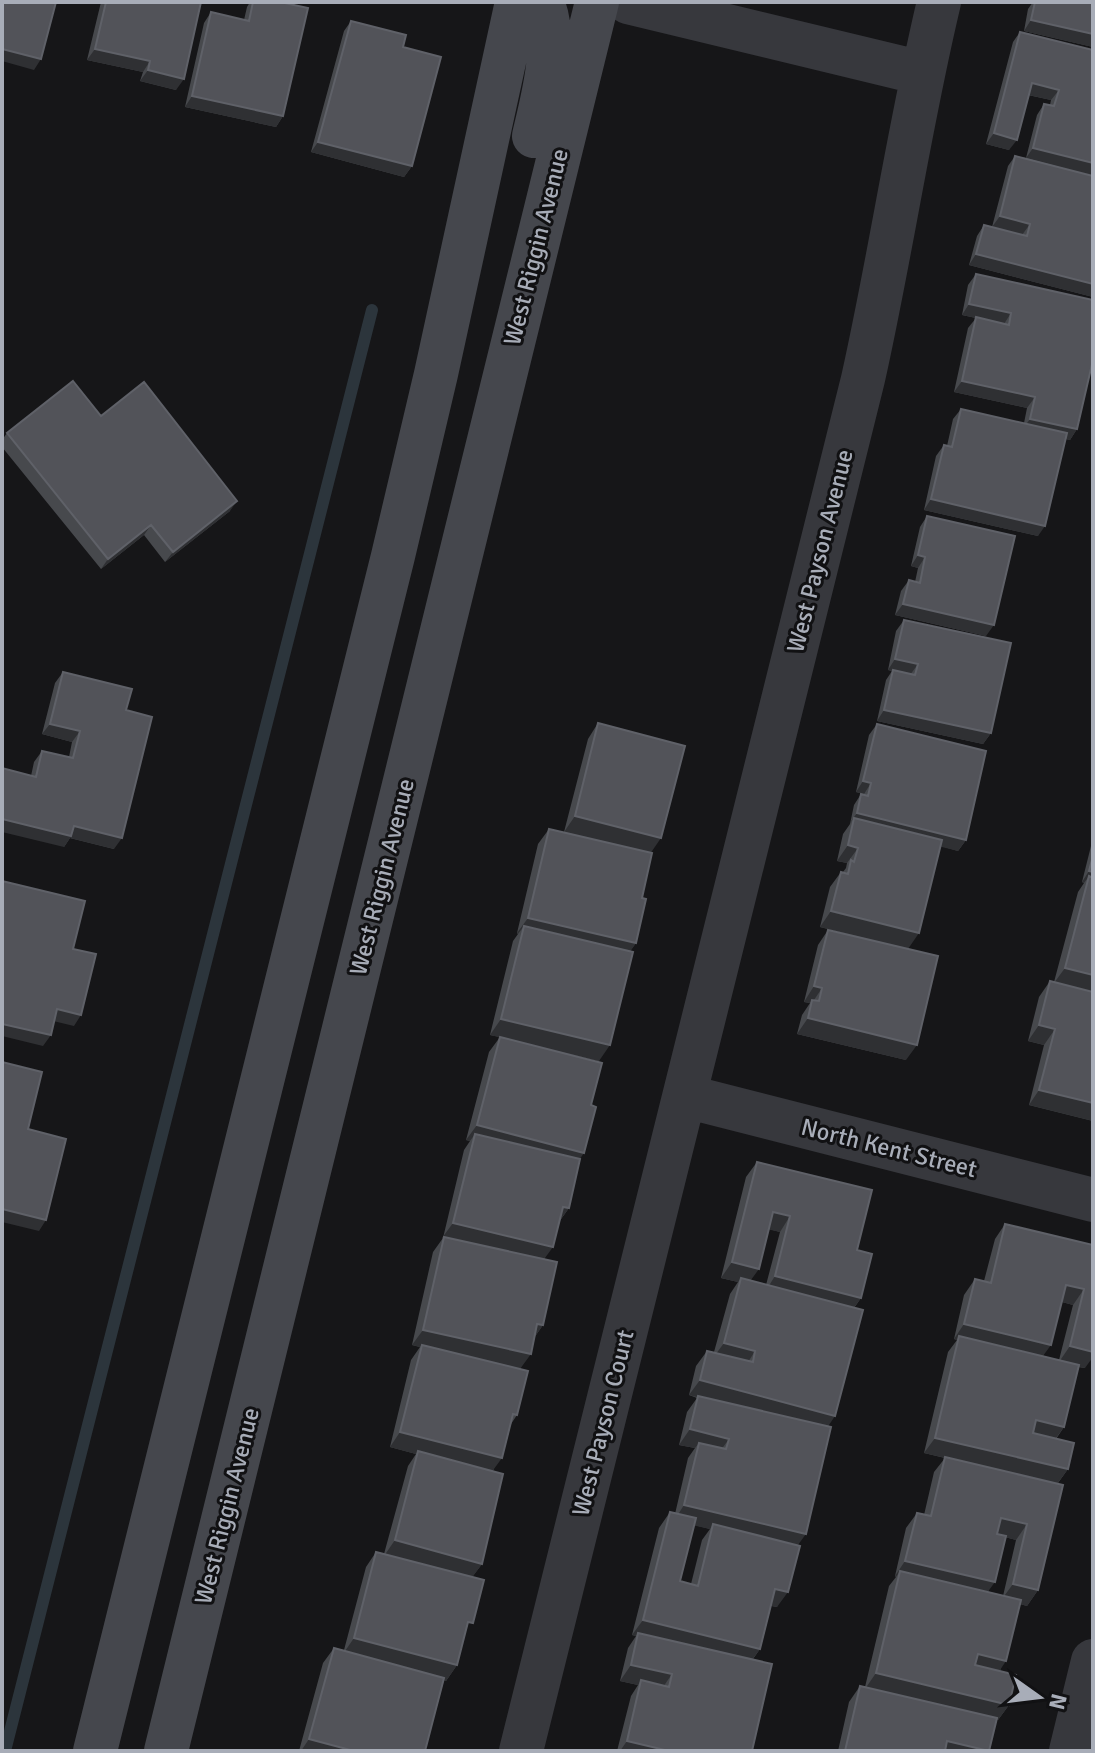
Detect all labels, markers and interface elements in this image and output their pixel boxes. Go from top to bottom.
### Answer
street label: West Riggin Avenue [497,145,575,349]
street label: West Payson Avenue [780,446,860,656]
street label: West Riggin Avenue [343,775,421,979]
street label: North Kent Street [798,1112,980,1184]
street label: West Payson Court [565,1327,641,1519]
street label: West Riggin Avenue [188,1404,266,1608]
north arrow [999,1657,1079,1737]
text: N [1043,1691,1073,1712]

